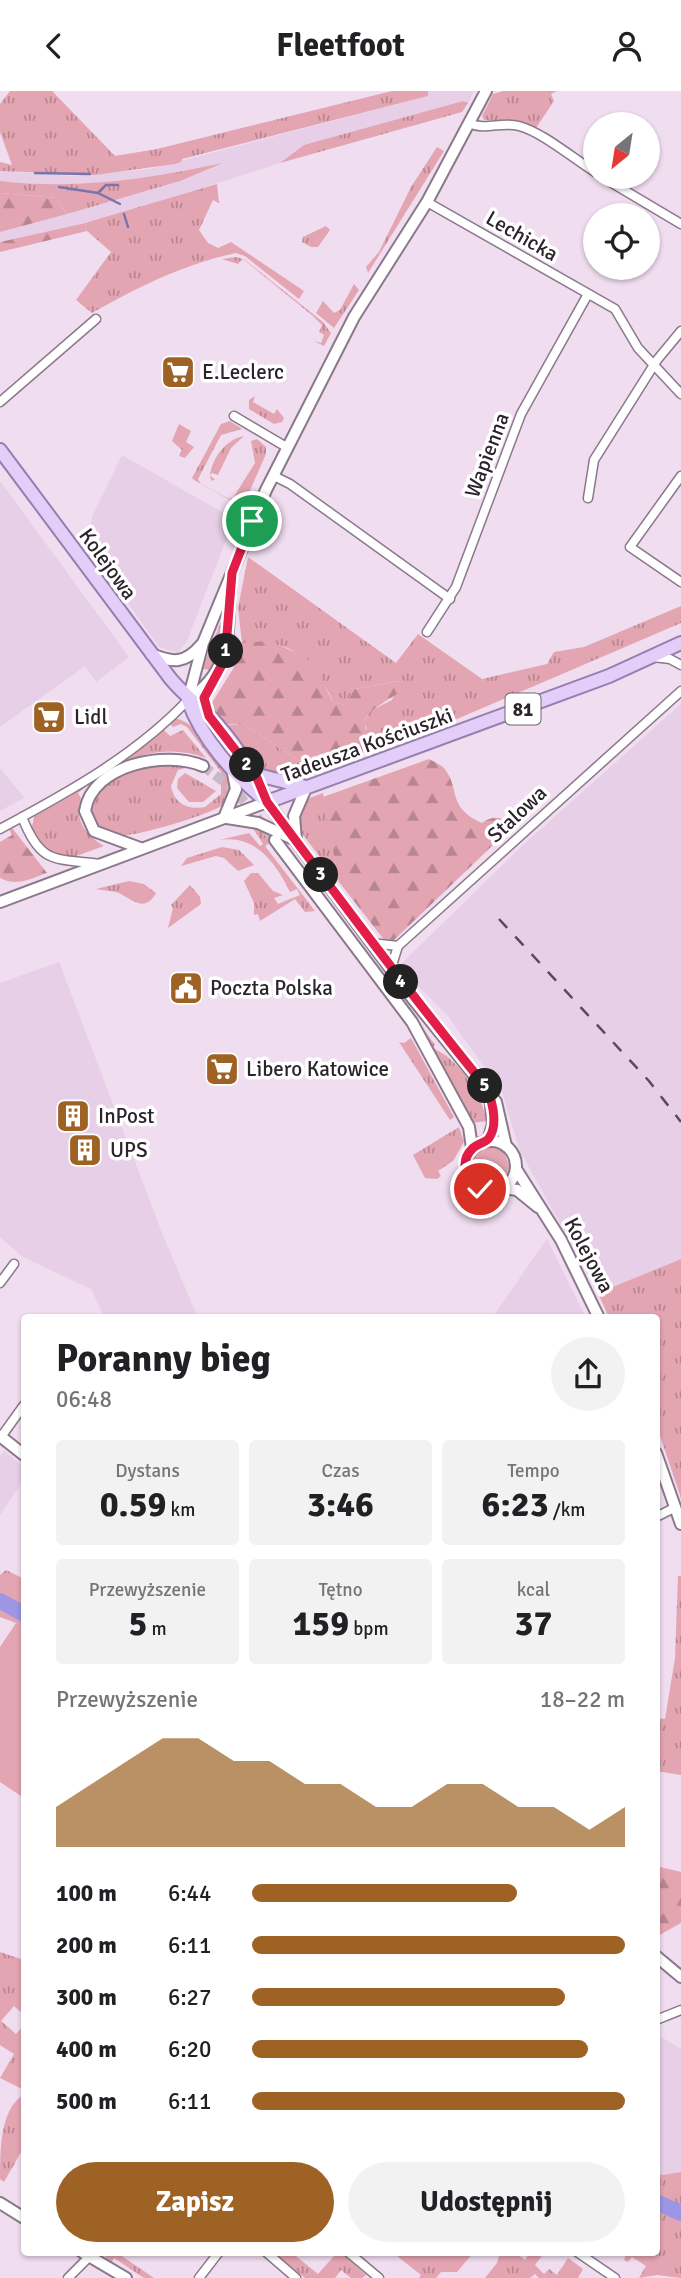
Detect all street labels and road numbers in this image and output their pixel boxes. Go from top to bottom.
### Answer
street label: Lechicka [481,205,563,267]
street label: Wapienna [459,409,515,501]
street label: Kolejowa [73,523,143,605]
road number: 81 [505,694,540,725]
street label: Tadeusza Kościuszki [278,702,456,788]
street label: Stalowa [482,780,552,848]
street label: Kolejowa [558,1213,620,1297]

